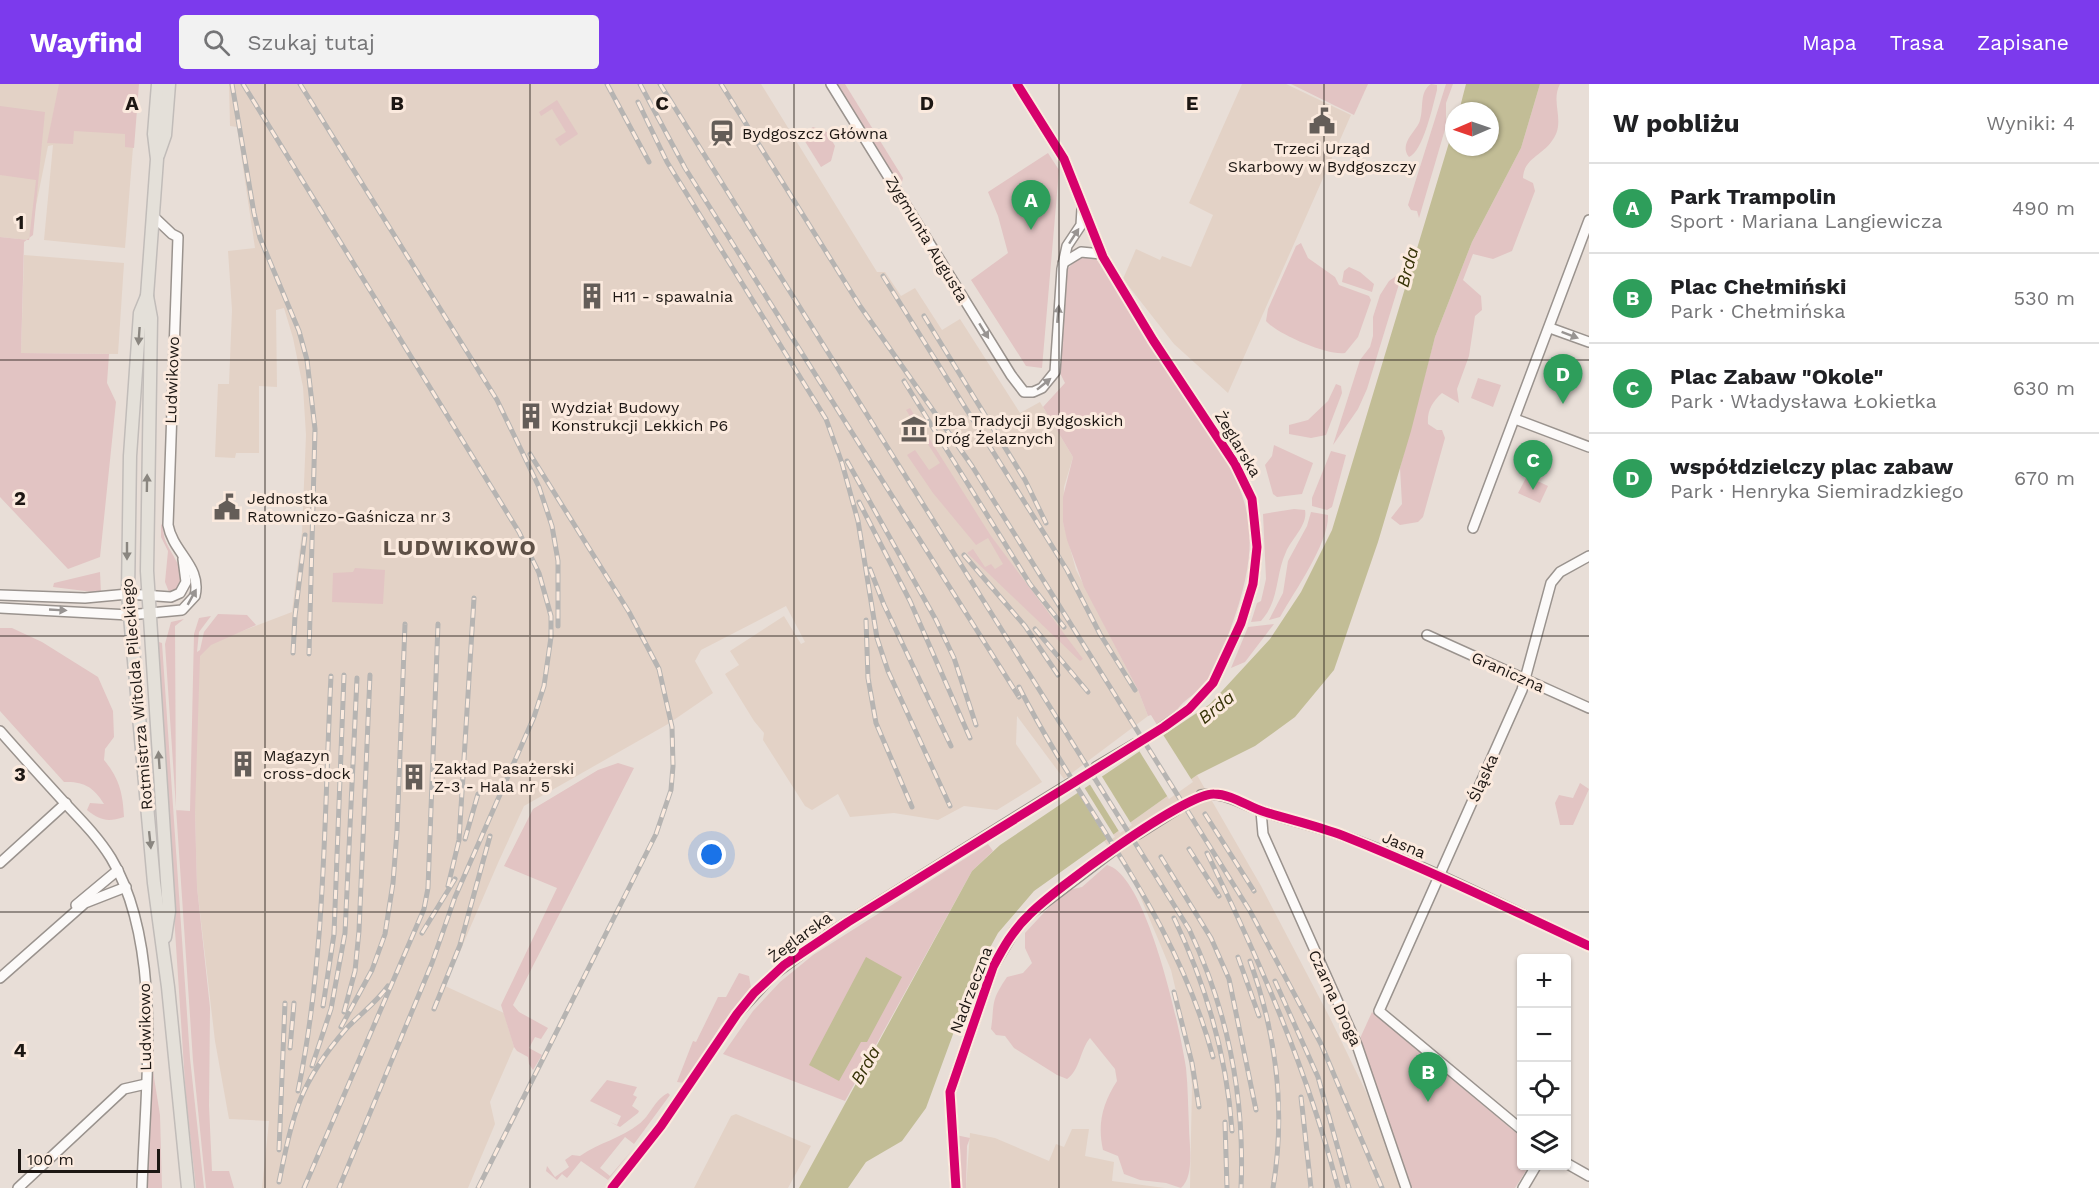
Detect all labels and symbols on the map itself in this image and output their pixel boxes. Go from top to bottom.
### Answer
text: A [125,91,139,115]
text: B [390,91,404,115]
text: C [655,91,669,115]
text: D [920,91,934,115]
text: E [1186,91,1198,115]
north arrow [1445,102,1499,156]
public building icon: Trzeci Urząd Skarbowy w Bydgoszczy [1307,106,1337,136]
station icon: Bydgoszcz Główna [707,118,737,148]
place label: Bydgoszcz Główna [742,124,888,143]
place label: Trzeci Urząd Skarbowy w Bydgoszczy [1228,139,1417,176]
street label: Zygmunta Augusta [882,172,972,306]
pin: A [1012,180,1050,230]
text: 1 [16,210,24,234]
one-way arrow [1068,228,1079,244]
water label: Brda [1392,245,1422,289]
building icon: H11 - spawalnia [577,281,607,311]
place label: H11 - spawalnia [612,287,733,306]
one-way arrow [1053,305,1063,324]
one-way arrow [978,323,989,339]
one-way arrow [134,326,143,345]
one-way arrow [1561,330,1579,340]
street label: Ludwikowo [161,336,183,424]
pin: D [1544,354,1582,404]
one-way arrow [1036,378,1052,391]
place label: Wydział Budowy Konstrukcji Lekkich P6 [551,398,728,435]
building icon: Wydział Budowy Konstrukcji Lekkich P6 [516,401,546,431]
street label: Żeglarska [1211,407,1265,481]
place label: Izba Tradycji Bydgoskich Dróg Żelaznych [934,411,1124,448]
museum icon: Izba Tradycji Bydgoskich Dróg Żelaznych [899,414,929,444]
pin: C [1514,440,1552,490]
one-way arrow [142,474,152,493]
text: 2 [14,486,26,510]
place label: Jednostka Ratowniczo-Gaśnicza nr 3 [247,489,451,526]
public building icon: Jednostka Ratowniczo-Gaśnicza nr 3 [212,492,242,522]
district label: LUDWIKOWO [383,535,537,560]
one-way arrow [122,541,132,560]
street label: Rotmistrza Witolda Pileckiego [117,577,157,811]
one-way arrow [186,589,197,606]
one-way arrow [49,606,68,615]
street label: Graniczna [1469,648,1547,696]
water label: Brda [1194,686,1238,728]
place label: Magazyn cross-dock [263,746,351,783]
building icon: Magazyn cross-dock [228,749,258,779]
one-way arrow [155,751,164,770]
street label: Śląska [1464,751,1502,805]
place label: Zakład Pasażerski Z-3 - Hala nr 5 [434,759,574,796]
text: 3 [14,762,26,786]
building icon: Zakład Pasażerski Z-3 - Hala nr 5 [399,762,429,792]
street label: Jasna [1379,827,1429,863]
one-way arrow [145,831,155,850]
your location [697,840,726,869]
street label: Żeglarska [764,908,836,966]
street label: Nadrzeczna [946,944,996,1036]
street label: Czarna Droga [1304,947,1366,1049]
street label: Ludwikowo [135,983,155,1071]
text: 4 [14,1038,27,1062]
water label: Brda [846,1042,884,1088]
pin: B [1408,1052,1448,1102]
scale bar [18,1146,160,1174]

